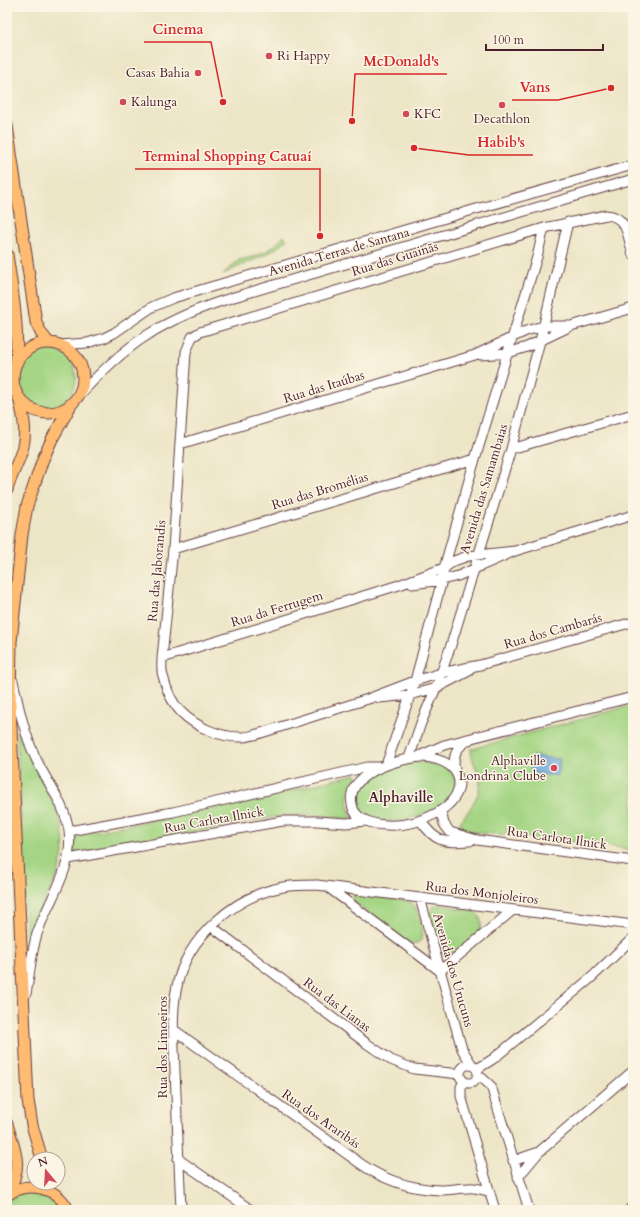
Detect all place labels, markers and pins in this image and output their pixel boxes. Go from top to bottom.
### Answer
callout: Cinema [144,16,211,42]
place label: Ri Happy [277,47,330,65]
callout: McDonald's [355,48,447,74]
marker: Ri Happy [264,51,274,61]
place label: Casas Bahia [126,64,190,82]
marker: Casas Bahia [193,68,203,78]
callout: Vans [512,74,558,100]
place label: Kalunga [131,93,177,111]
marker: Kalunga [118,97,128,107]
marker: Decathlon [497,100,507,110]
place label: KFC [414,105,441,123]
marker: KFC [401,109,411,119]
place label: Decathlon [474,110,531,128]
callout: Habib's [469,129,533,155]
callout: Terminal Shopping Catuaí [135,143,320,169]
place label: Alphaville Londrina Clube [459,752,546,785]
marker: Alphaville Londrina Clube [549,763,559,773]

